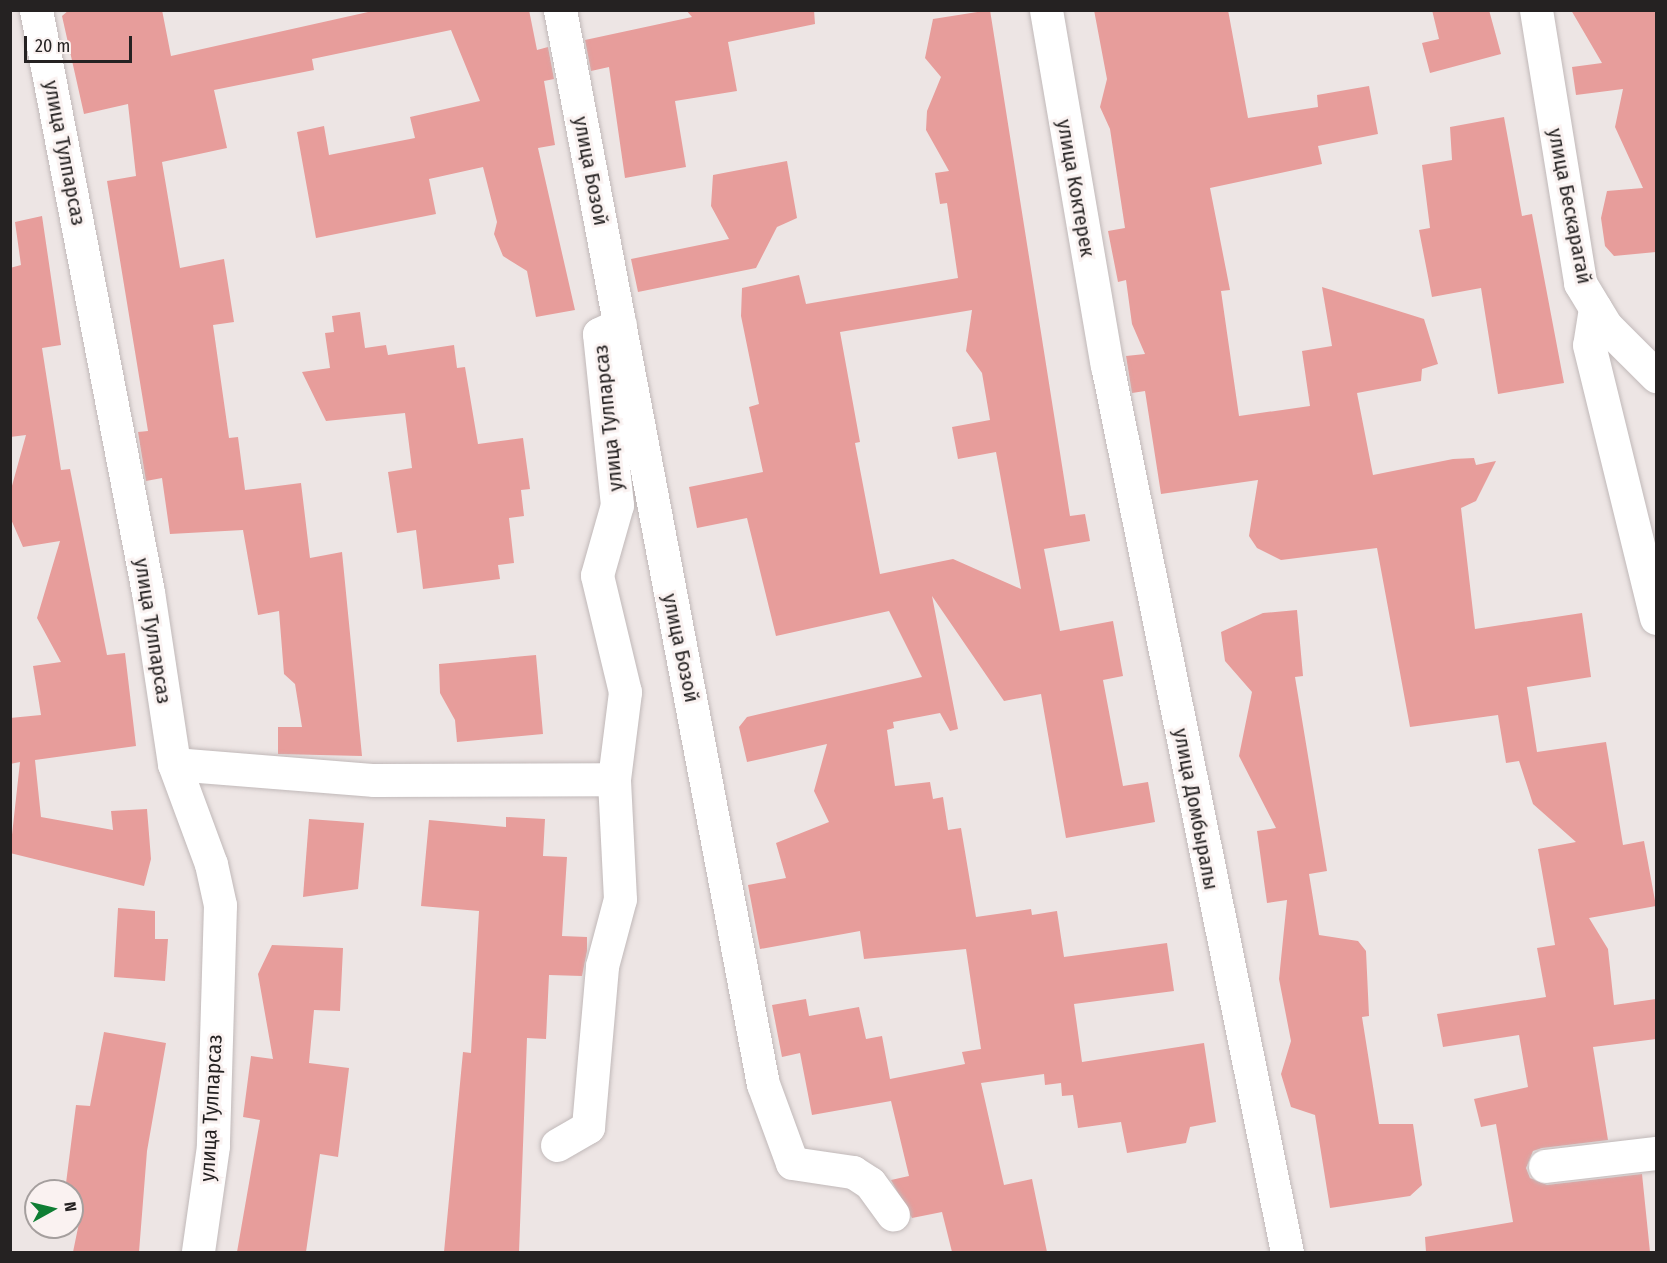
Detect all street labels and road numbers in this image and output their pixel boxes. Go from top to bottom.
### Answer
street label: улица Тулпарсаз [39,78,91,228]
street label: улица Бозой [568,114,614,228]
street label: улица Коктерек [1052,117,1100,259]
street label: улица Бескарагай [1543,126,1597,286]
street label: улица Тулпарсаз [588,343,628,493]
street label: улица Тулпарсаз [129,556,177,706]
street label: улица Бозой [657,591,705,705]
street label: улица Домбыралы [1168,726,1224,892]
street label: улица Тулпарсаз [195,1034,227,1182]

